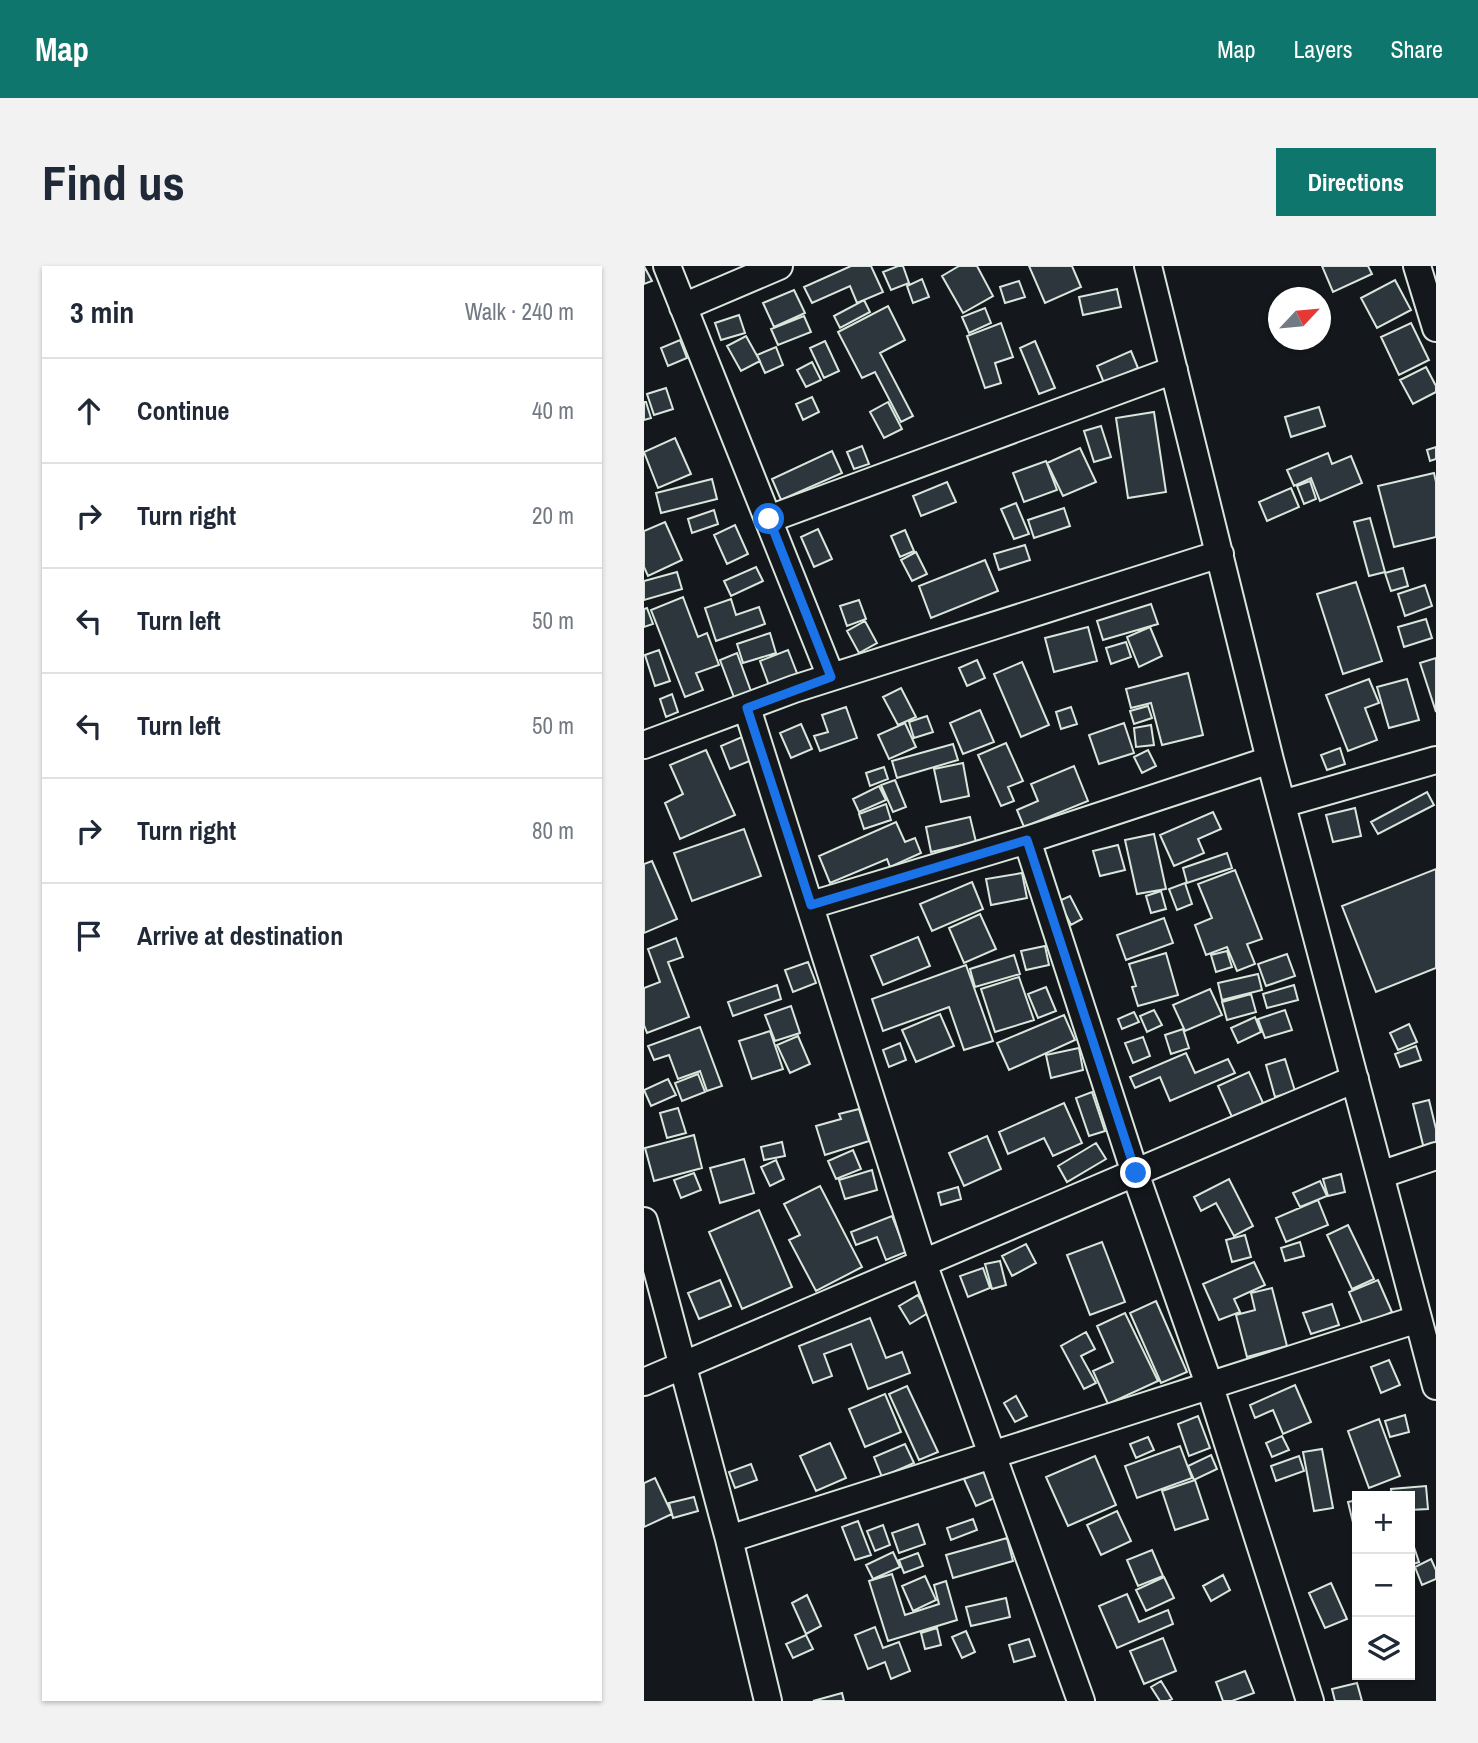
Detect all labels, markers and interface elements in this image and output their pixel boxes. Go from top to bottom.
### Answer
text: Map [35,27,89,71]
text: Map [1217,33,1255,65]
text: Layers [1293,33,1352,65]
text: Share [1390,33,1443,65]
button: Directions [1276,148,1436,216]
text: Find us [42,149,185,215]
north arrow [1268,287,1331,350]
text: 3 min [70,292,134,332]
text: Walk · 240 m [465,296,574,327]
icon: ahead [70,392,108,430]
text: Continue [137,393,229,428]
text: 40 m [532,395,574,426]
icon: right [70,497,108,535]
text: Turn right [137,498,236,533]
text: 20 m [532,500,574,531]
route start [753,503,784,534]
icon: left [70,602,108,640]
text: Turn left [137,603,221,638]
text: 50 m [532,605,574,636]
icon: left [70,707,108,745]
text: Turn left [137,708,221,743]
text: 50 m [532,710,574,741]
icon: right [70,812,108,850]
text: Turn right [137,813,236,848]
text: 80 m [532,815,574,846]
icon: arrive [70,917,108,955]
text: Arrive at destination [137,918,343,953]
route end [1120,1157,1151,1188]
map controls [1352,1491,1415,1680]
button: + [1352,1491,1415,1554]
button: − [1352,1554,1415,1617]
button: layers [1352,1617,1415,1680]

